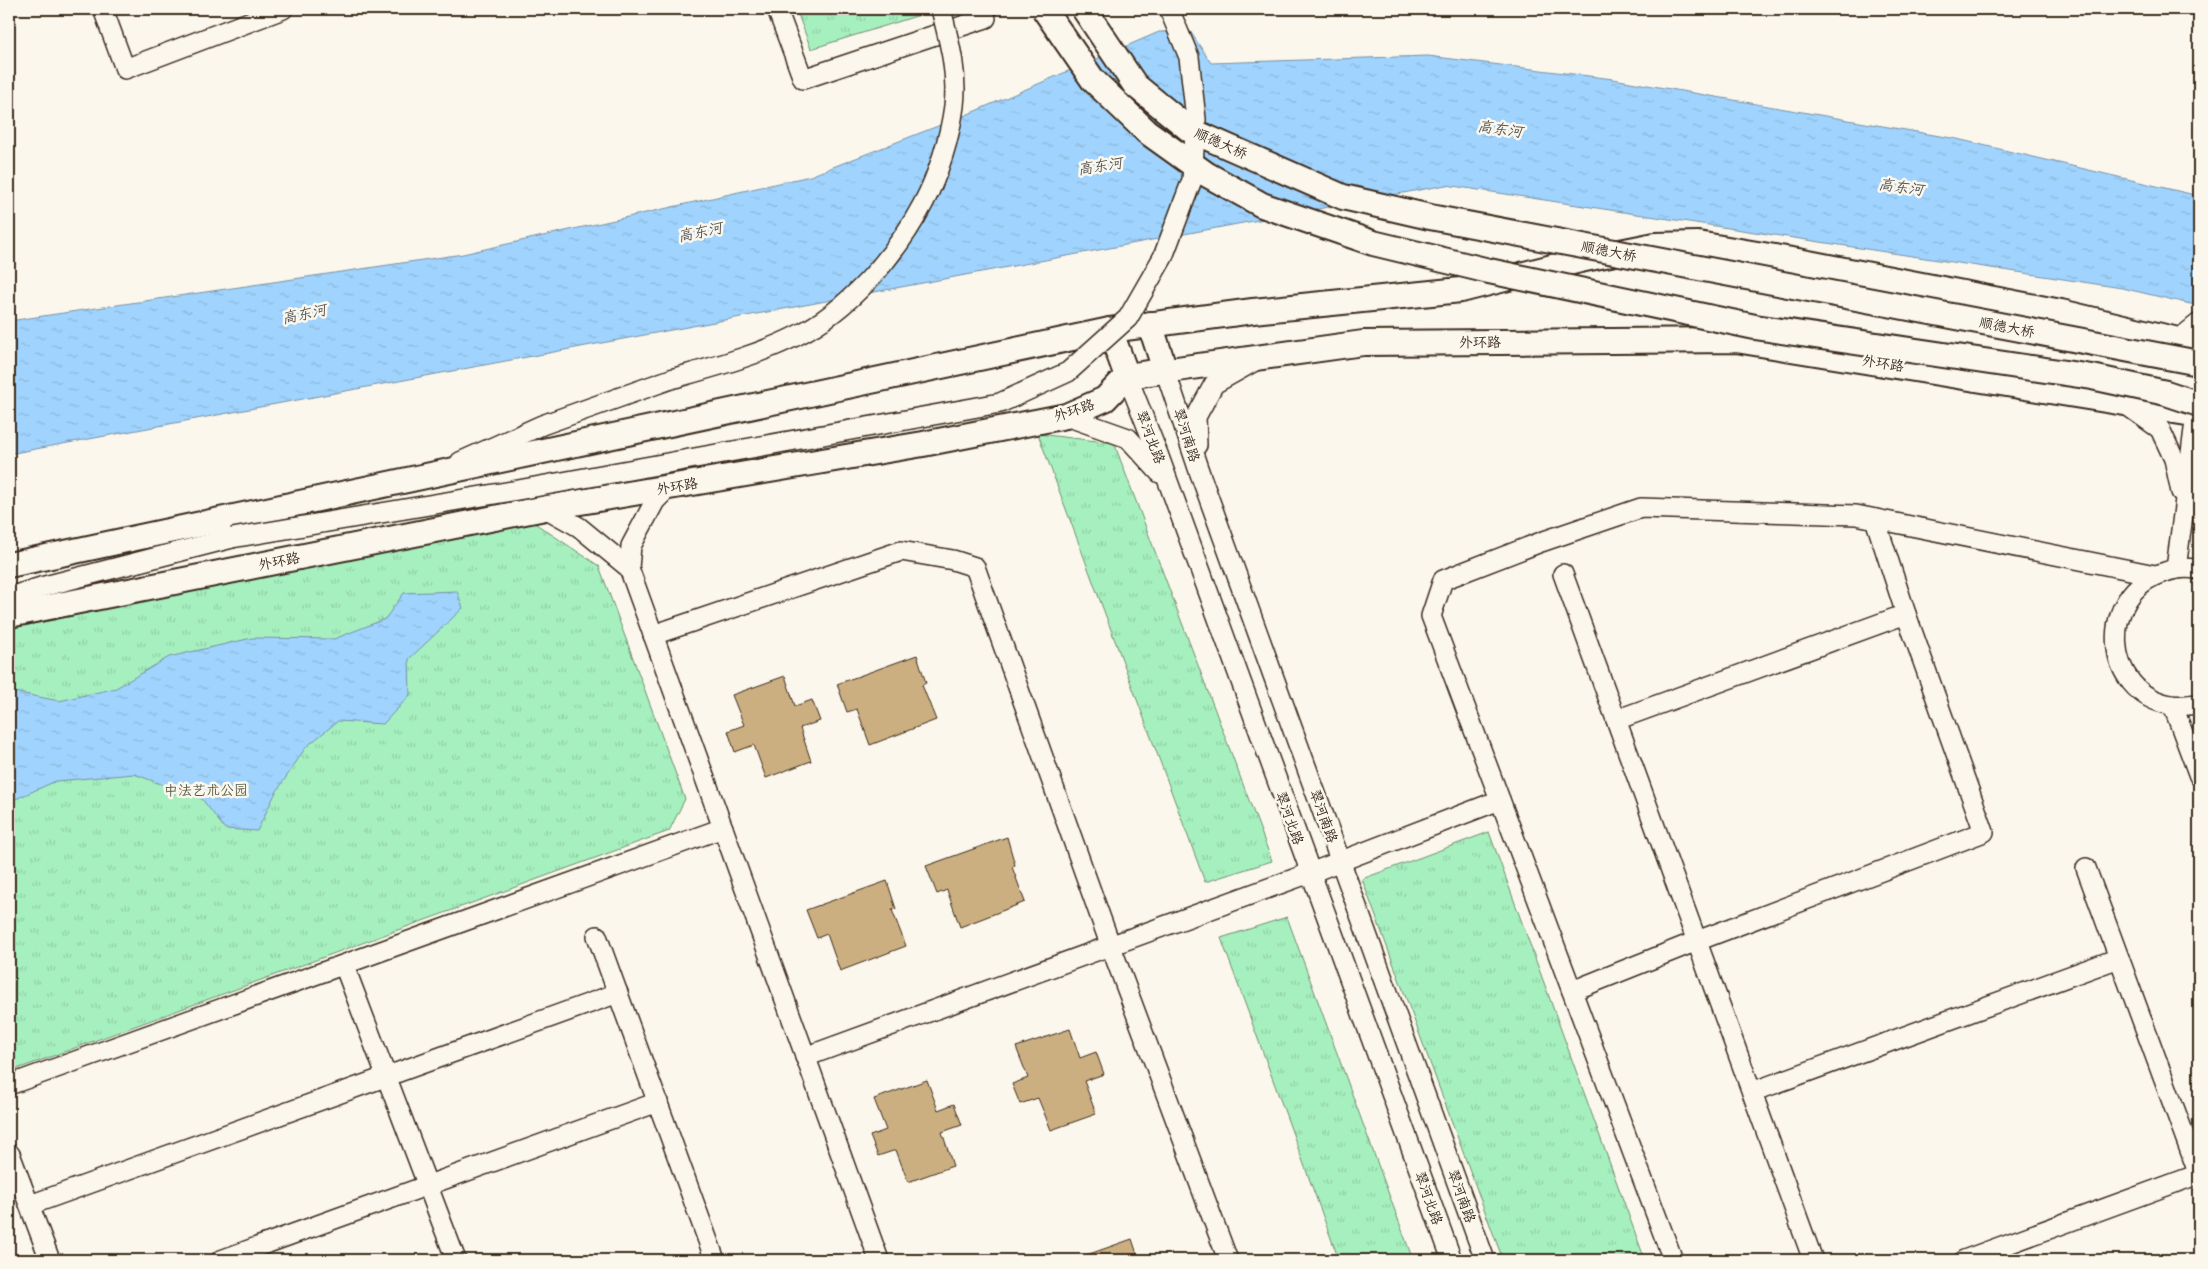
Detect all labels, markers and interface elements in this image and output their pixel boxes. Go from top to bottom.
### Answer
water label: 高东河 [1476,117,1526,142]
street label: 顺德大桥 [1192,124,1250,163]
water label: 高东河 [1076,153,1127,179]
water label: 高东河 [1877,175,1927,200]
water label: 高东河 [676,218,727,246]
street label: 顺德大桥 [1580,238,1638,265]
water label: 高东河 [280,300,331,328]
street label: 顺德大桥 [1978,314,2036,341]
street label: 外环路 [1459,334,1501,351]
street label: 外环路 [1861,352,1905,375]
street label: 外环路 [1052,396,1097,425]
street label: 翠河南路 [1170,406,1203,464]
street label: 翠河北路 [1133,408,1169,466]
street label: 外环路 [655,474,699,499]
street label: 外环路 [257,549,301,574]
park label: 中法艺术公园 [164,782,248,799]
street label: 翠河南路 [1306,787,1341,845]
street label: 翠河北路 [1272,789,1307,847]
street label: 翠河南路 [1444,1167,1479,1225]
street label: 翠河北路 [1411,1169,1446,1227]

